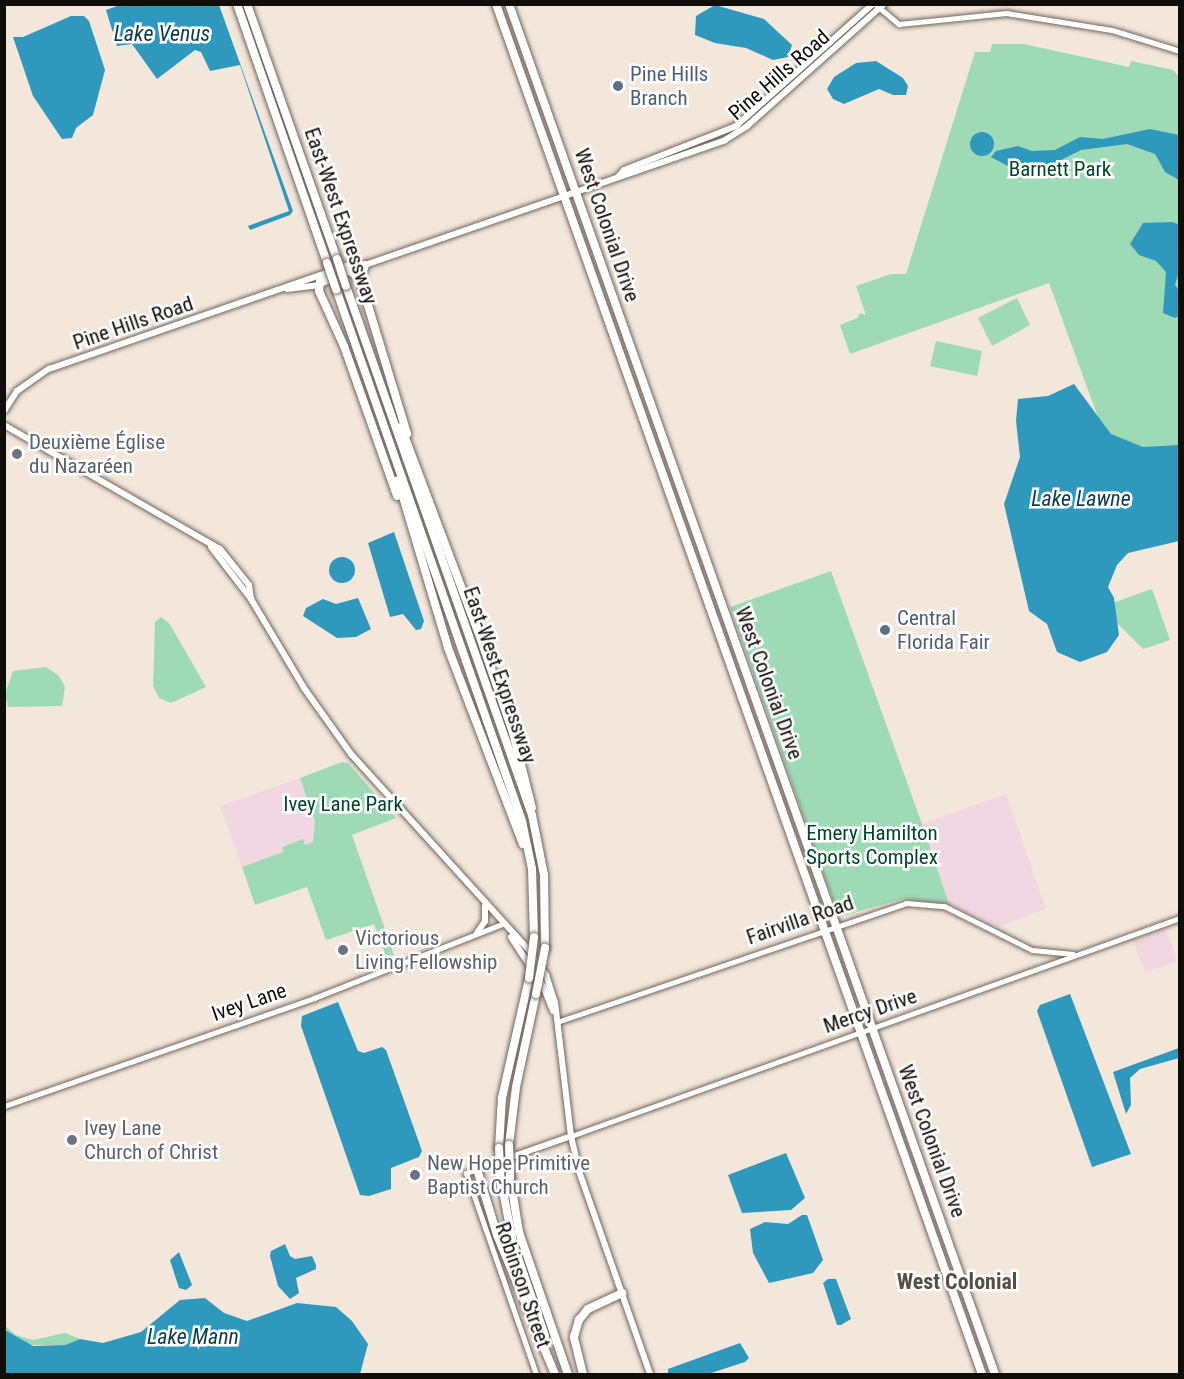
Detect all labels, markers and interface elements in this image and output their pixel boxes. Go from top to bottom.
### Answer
water label: Lake Venus [114,21,210,47]
street label: Pine Hills Road [723,24,835,126]
place label: Pine Hills Branch [630,61,708,111]
marker: Pine Hills Branch [611,79,625,93]
street label: East-West Expressway [299,124,383,308]
street label: West Colonial Drive [569,145,645,305]
park label: Barnett Park [1009,156,1111,182]
street label: Pine Hills Road [70,291,196,355]
place label: Deuxième Église du Nazaréen [29,429,165,479]
marker: Deuxième Église du Nazaréen [10,447,24,461]
water label: Lake Lawne [1031,486,1131,512]
street label: East-West Expressway [458,583,542,767]
street label: West Colonial Drive [730,603,808,763]
place label: Central Florida Fair [897,605,990,655]
marker: Central Florida Fair [878,623,892,637]
park label: Ivey Lane Park [283,791,403,817]
park label: Emery Hamilton Sports Complex [806,820,938,870]
street label: Fairvilla Road [743,890,857,950]
place label: Victorious Living Fellowship [355,925,497,975]
marker: Victorious Living Fellowship [336,943,350,957]
street label: Ivey Lane [208,977,290,1027]
street label: Mercy Drive [820,983,920,1039]
street label: West Colonial Drive [893,1061,971,1221]
place label: Ivey Lane Church of Christ [84,1115,218,1165]
marker: Ivey Lane Church of Christ [65,1133,79,1147]
place label: New Hope Primitive Baptist Church [427,1150,590,1200]
marker: New Hope Primitive Baptist Church [408,1168,422,1182]
street label: Robinson Street [490,1219,556,1351]
district label: West Colonial [897,1269,1017,1295]
water label: Lake Mann [147,1324,239,1350]

